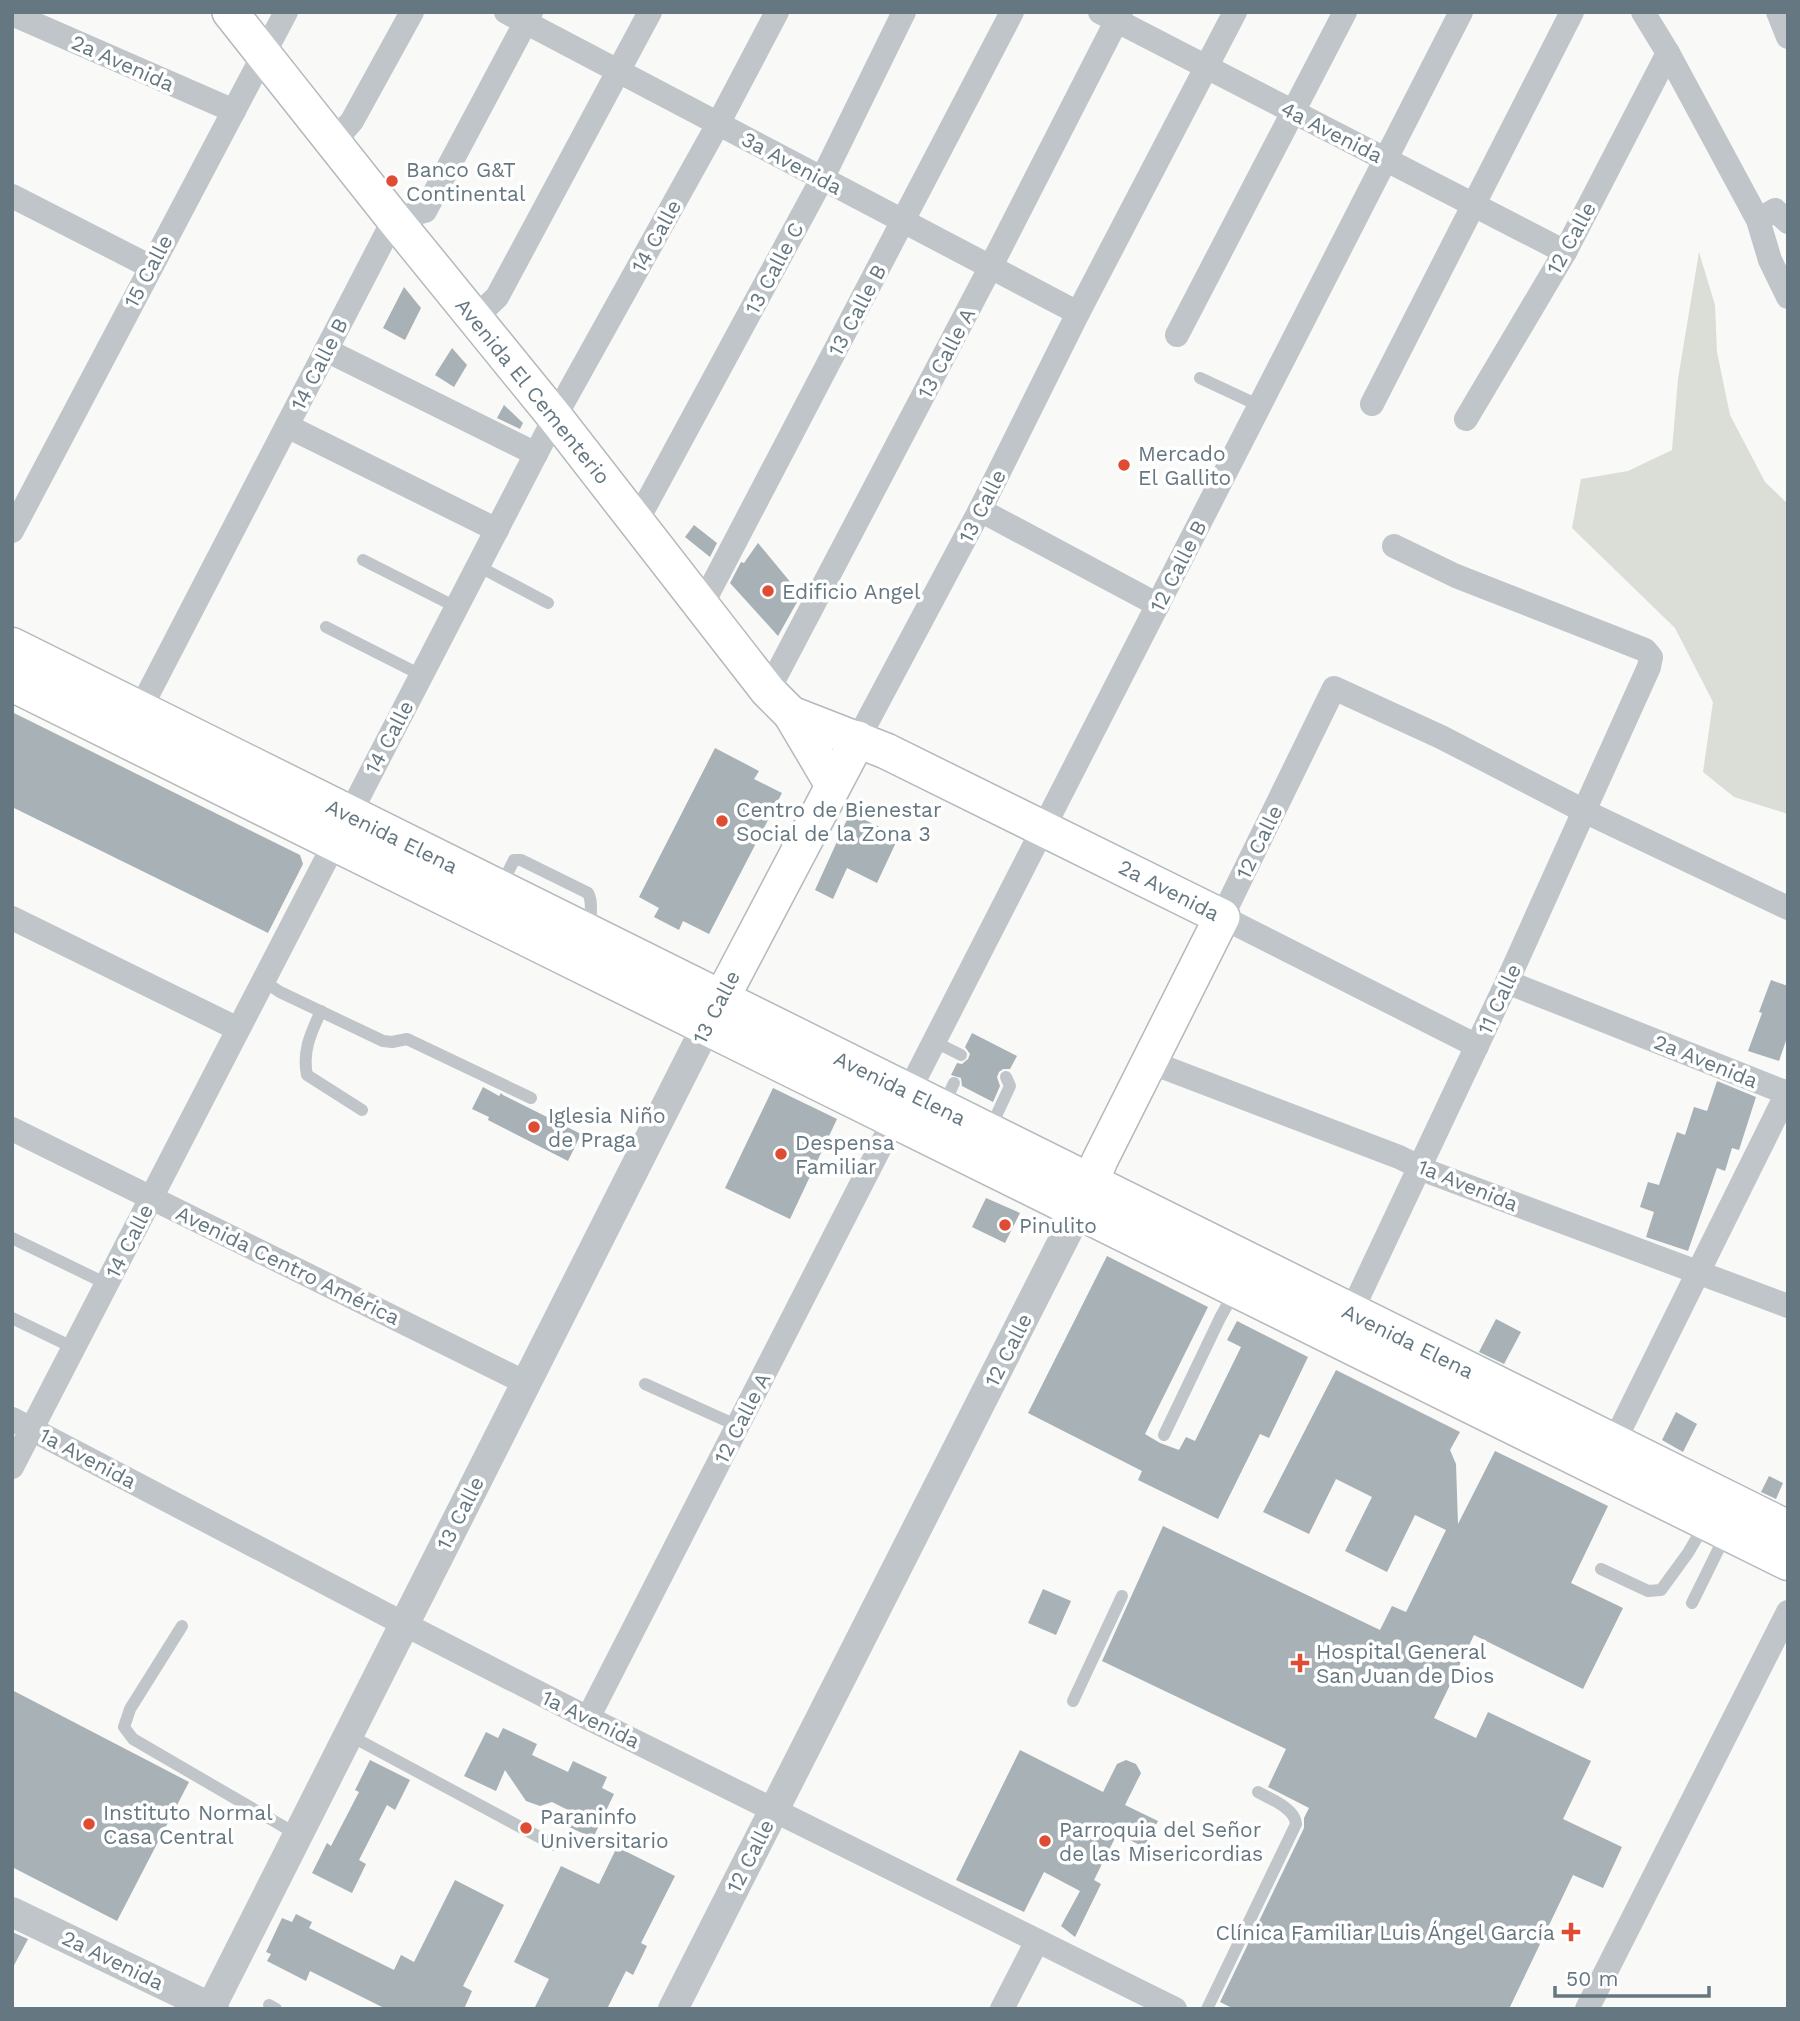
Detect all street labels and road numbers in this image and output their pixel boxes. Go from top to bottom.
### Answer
street label: 2a Avenida [68,29,178,97]
street label: 4a Avenida [1277,96,1387,168]
street label: 3a Avenida [738,126,846,200]
street label: 14 Calle [626,195,686,277]
street label: 12 Calle [1541,197,1601,279]
street label: 13 Calle C [739,218,809,318]
street label: 15 Calle [118,230,178,312]
street label: 13 Calle B [823,260,891,360]
street label: Avenida El Cementerio [450,293,616,489]
street label: 13 Calle A [912,303,980,403]
street label: 14 Calle B [285,314,353,414]
street label: 13 Calle [953,465,1011,547]
street label: 12 Calle B [1144,516,1212,616]
street label: 14 Calle [359,696,419,778]
street label: Avenida Elena [322,793,462,879]
street label: 12 Calle [1230,801,1288,883]
street label: 2a Avenida [1114,854,1224,926]
street label: 11 Calle [1472,960,1526,1038]
street label: 13 Calle [687,966,745,1048]
street label: 2a Avenida [1650,1029,1762,1093]
street label: Avenida Elena [830,1045,970,1131]
street label: 1a Avenida [1414,1154,1522,1216]
street label: 14 Calle [100,1200,158,1282]
street label: Avenida Centro América [172,1200,404,1330]
street label: Avenida Elena [1338,1298,1478,1384]
street label: 12 Calle [979,1309,1037,1391]
street label: 12 Calle A [708,1368,776,1468]
street label: 1a Avenida [35,1422,141,1494]
street label: 13 Calle [431,1472,489,1554]
street label: 1a Avenida [538,1685,644,1753]
street label: 12 Calle [721,1815,779,1897]
street label: 2a Avenida [58,1925,168,1995]

